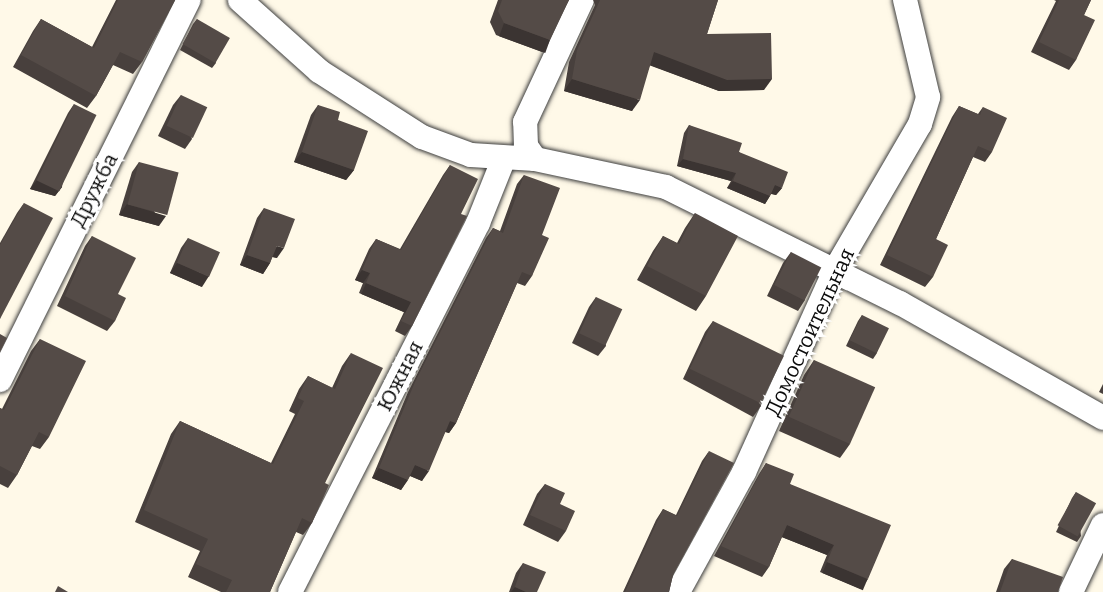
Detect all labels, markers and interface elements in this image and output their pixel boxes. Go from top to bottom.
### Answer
street label: Дружба [65,149,123,231]
street label: Домостоительная [760,244,860,420]
street label: Южная [372,337,428,415]

